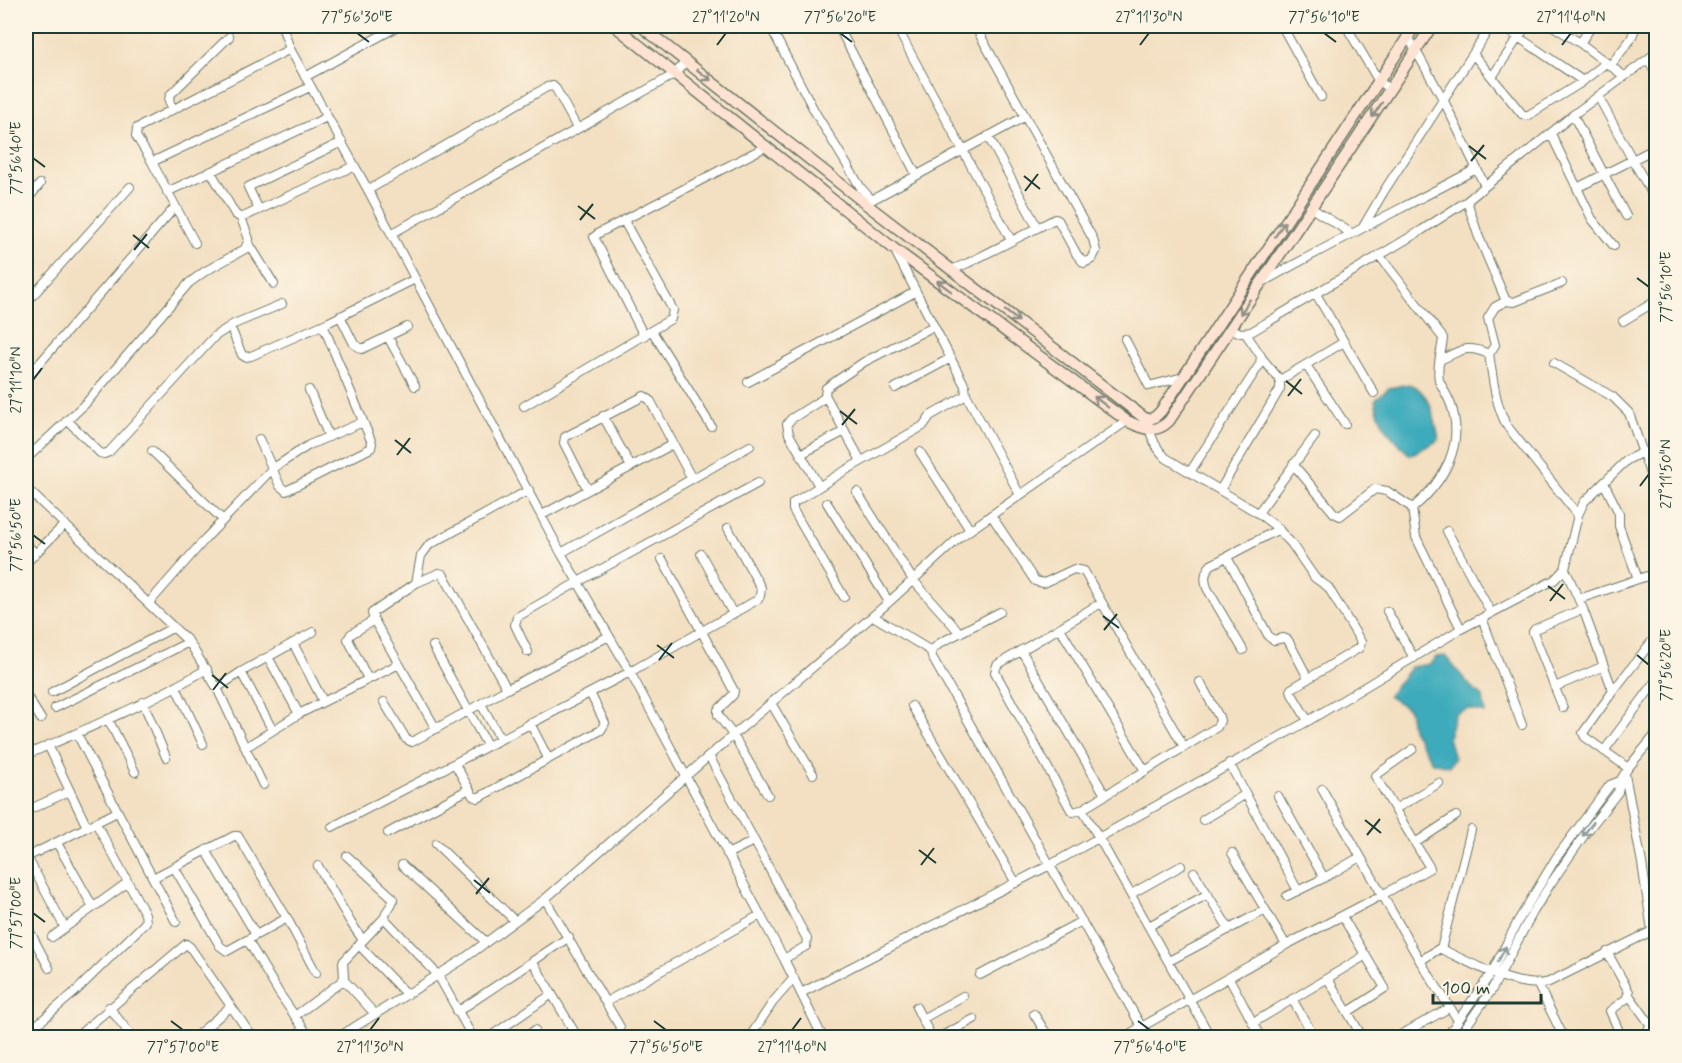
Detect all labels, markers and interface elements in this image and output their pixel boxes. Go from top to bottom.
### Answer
text: 77°56'30"E [321,8,393,28]
text: 27°11'20"N [692,8,760,28]
text: 77°56'20"E [804,8,876,28]
text: 27°11'30"N [1115,8,1183,28]
text: 77°56'10"E [1288,8,1360,28]
text: 27°11'40"N [1536,8,1606,28]
one-way arrow [695,68,711,81]
one-way arrow [1371,101,1383,118]
text: 77°56'40"E [7,121,27,195]
one-way arrow [1274,221,1287,238]
text: 77°56'10"E [1657,251,1677,323]
one-way arrow [937,280,953,292]
one-way arrow [1239,298,1251,315]
one-way arrow [1004,310,1020,323]
text: 27°11'10"N [7,346,27,414]
one-way arrow [1093,396,1109,408]
text: 27°11'50"N [1657,439,1677,509]
text: 77°56'50"E [7,498,27,572]
text: 77°56'20"E [1657,629,1677,701]
one-way arrow [1582,821,1595,837]
text: 77°57'00"E [7,876,27,949]
one-way arrow [1496,946,1508,963]
scale bar [1433,967,1541,1005]
text: 100 m [1442,977,1490,1001]
text: 77°57'00"E [147,1038,220,1058]
text: 27°11'30"N [336,1038,404,1058]
text: 77°56'50"E [629,1038,703,1058]
text: 27°11'40"N [757,1038,827,1058]
text: 77°56'40"E [1113,1038,1187,1058]

